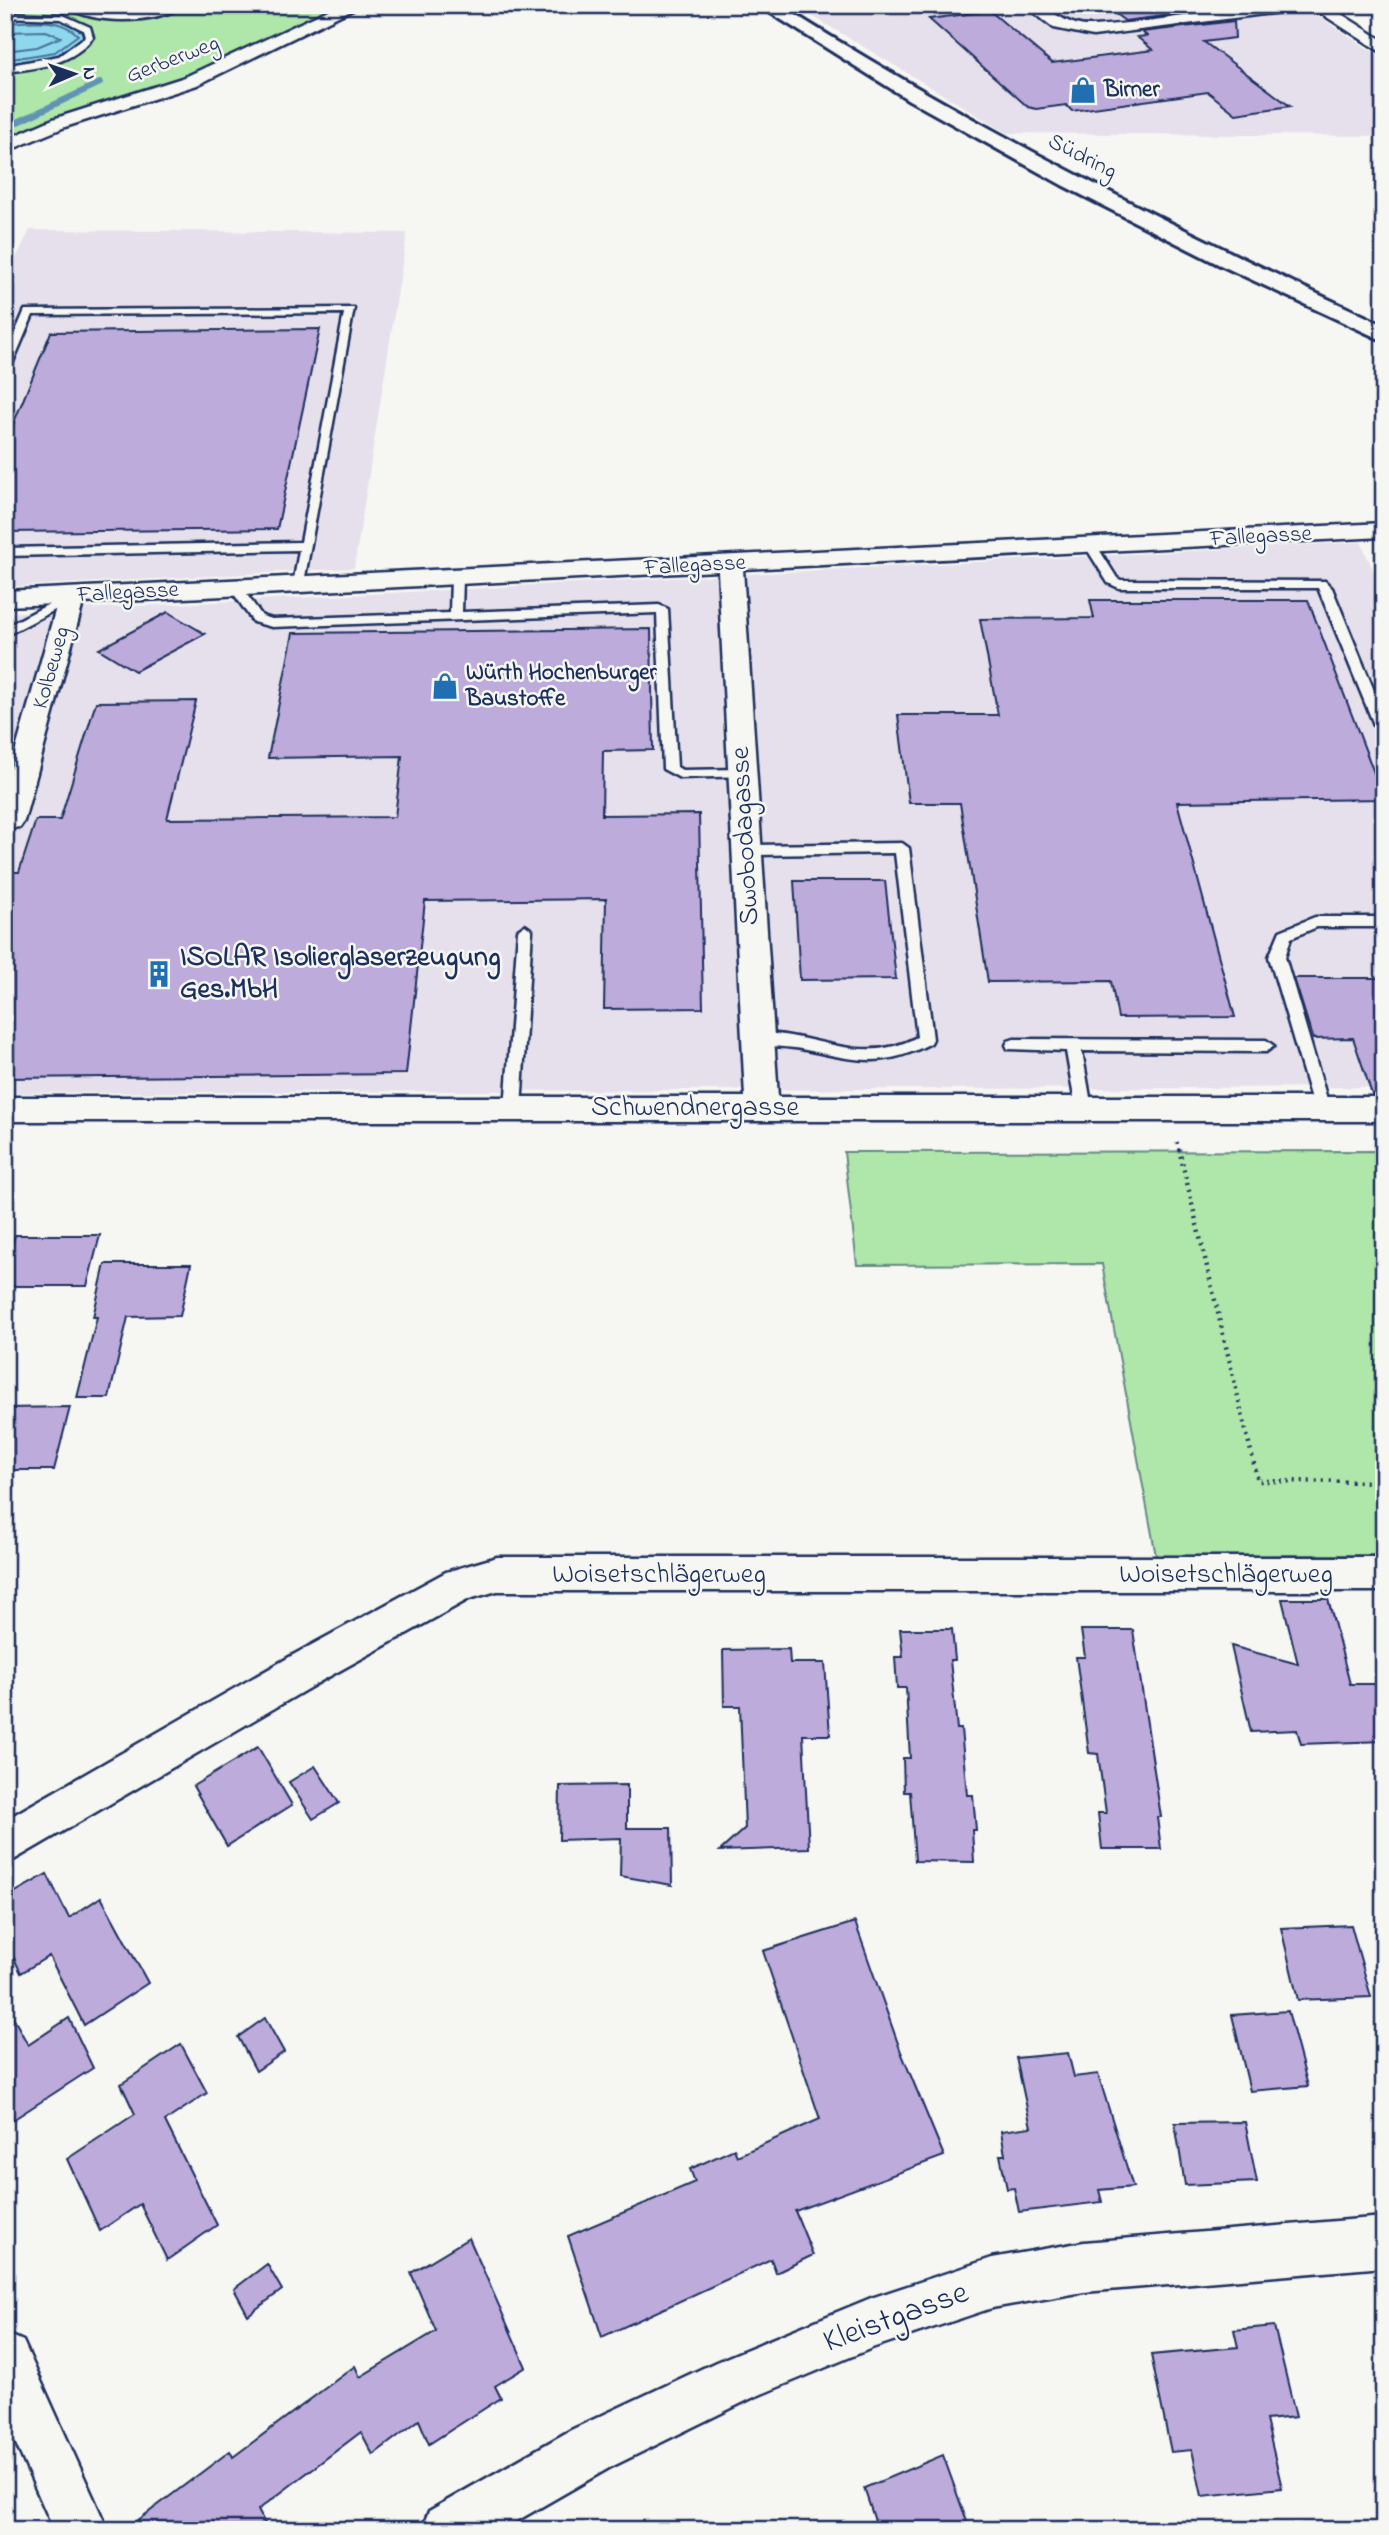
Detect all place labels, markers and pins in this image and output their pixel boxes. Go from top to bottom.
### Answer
place label: Birner [1103,74,1160,107]
shop icon: Birner [1068,75,1098,105]
place label: Würth Hochenburger Baustoffe [465,657,658,716]
shop icon: Würth Hochenburger Baustoffe [430,671,460,701]
place label: ISOLAR Isolierglaserzeugung Ges.MbH [180,938,501,1011]
building icon: ISOLAR Isolierglaserzeugung Ges.MbH [144,959,174,989]

